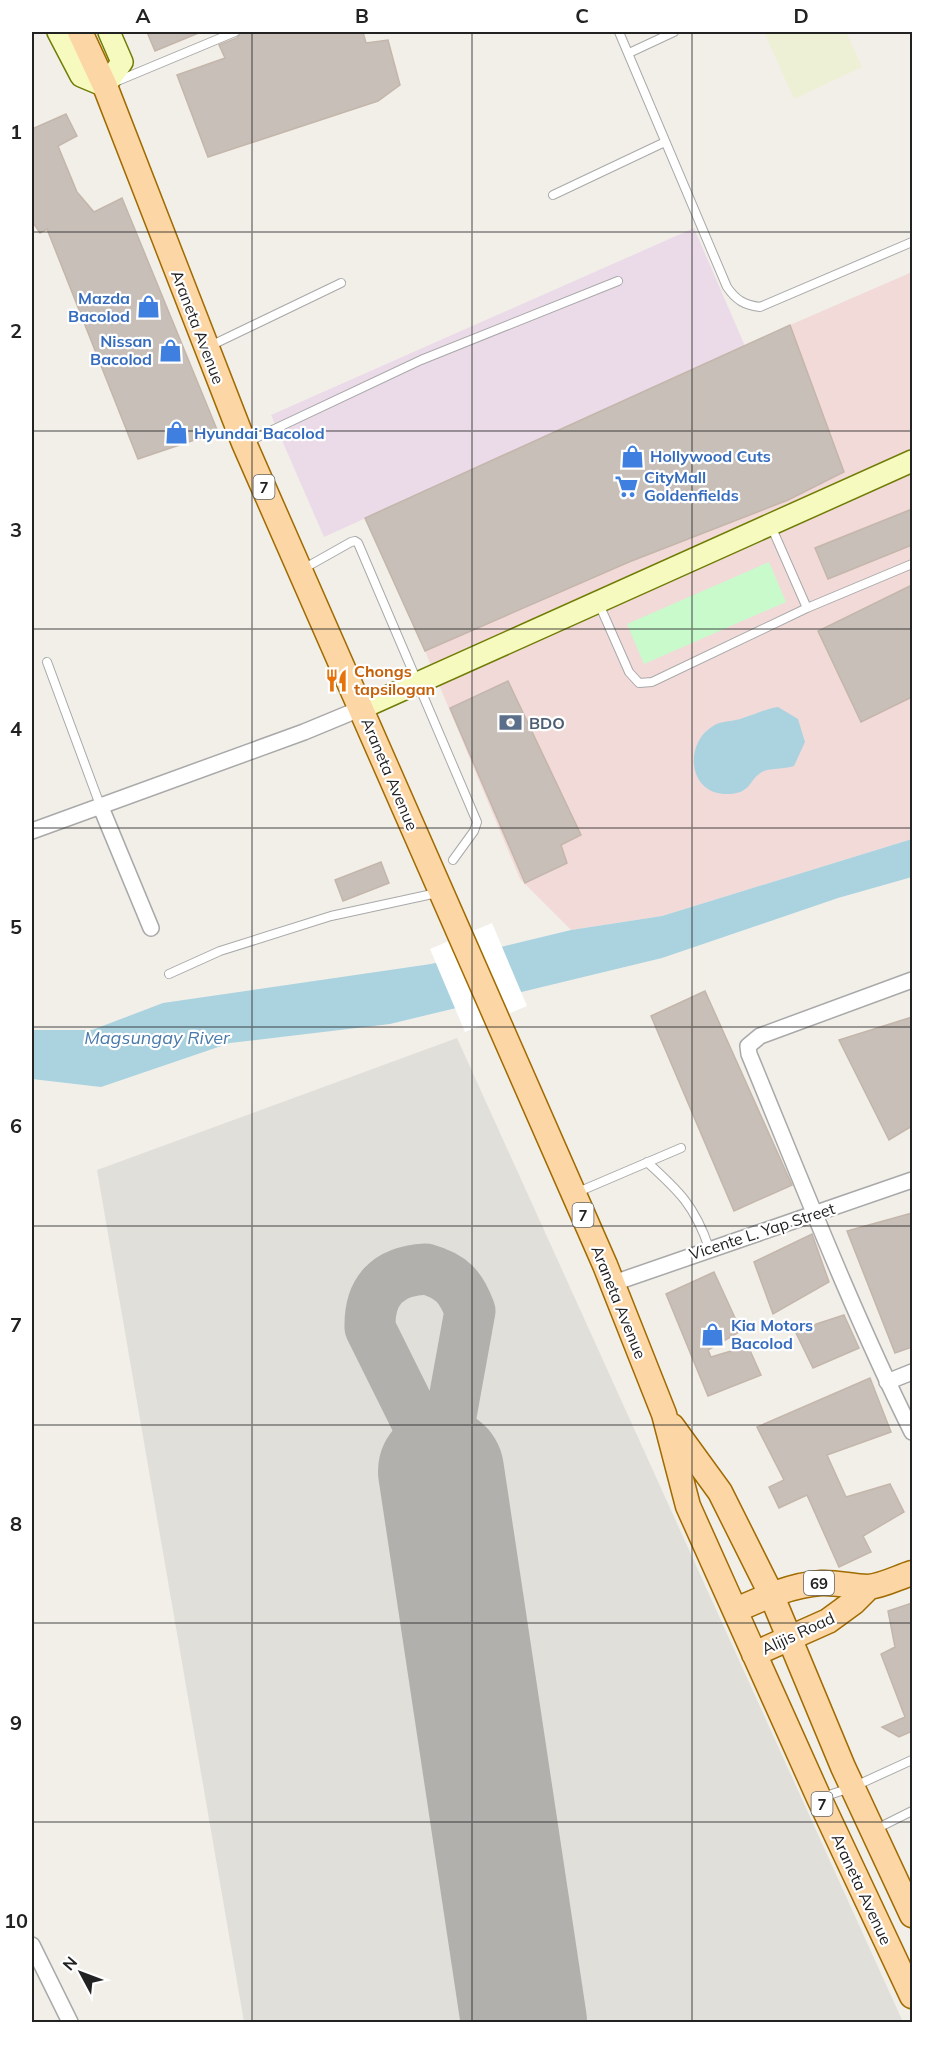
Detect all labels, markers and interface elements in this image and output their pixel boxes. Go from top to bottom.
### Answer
text: A [136,3,151,28]
text: B [355,3,369,28]
text: C [575,3,589,28]
text: D [793,3,809,28]
text: 1 [10,119,22,144]
street label: Araneta Avenue [167,267,229,387]
place label: Mazda Bacolod [68,288,130,326]
shop icon: Mazda Bacolod [135,294,161,320]
text: 2 [10,318,22,343]
place label: Nissan Bacolod [90,331,152,369]
shop icon: Nissan Bacolod [157,337,183,363]
shop icon: Hyundai Bacolod [163,420,189,446]
place label: Hyundai Bacolod [194,423,325,443]
shop icon: Hollywood Cuts [619,443,645,469]
place label: Hollywood Cuts [650,446,771,466]
place label: CityMall Goldenfields [644,467,739,505]
supermarket icon: CityMall Goldenfields [613,473,639,499]
road number: 7 [254,475,274,499]
text: 3 [10,517,22,542]
place label: Chongs tapsilogan [354,661,435,699]
restaurant icon: Chongs tapsilogan [323,667,349,693]
bank icon: BDO [498,710,524,736]
place label: BDO [529,713,565,733]
street label: Araneta Avenue [357,715,423,833]
text: 4 [10,716,22,741]
text: 5 [10,914,22,939]
water label: Magsungay River [84,1026,231,1049]
text: 6 [10,1113,22,1138]
street label: Vicente L. Yap Street [687,1198,838,1264]
road number: 7 [572,1203,594,1227]
street label: Araneta Avenue [587,1242,651,1362]
text: 7 [10,1312,22,1337]
place label: Kia Motors Bacolod [731,1315,813,1353]
shop icon: Kia Motors Bacolod [700,1321,726,1347]
text: 8 [10,1511,22,1536]
road number: 69 [804,1571,834,1595]
street label: Alijis Road [758,1607,838,1659]
text: 9 [10,1710,22,1735]
road number: 7 [812,1792,832,1816]
street label: Araneta Avenue [828,1830,896,1948]
text: 10 [4,1908,28,1933]
north arrow [51,1943,111,2003]
text: N [58,1952,81,1974]

